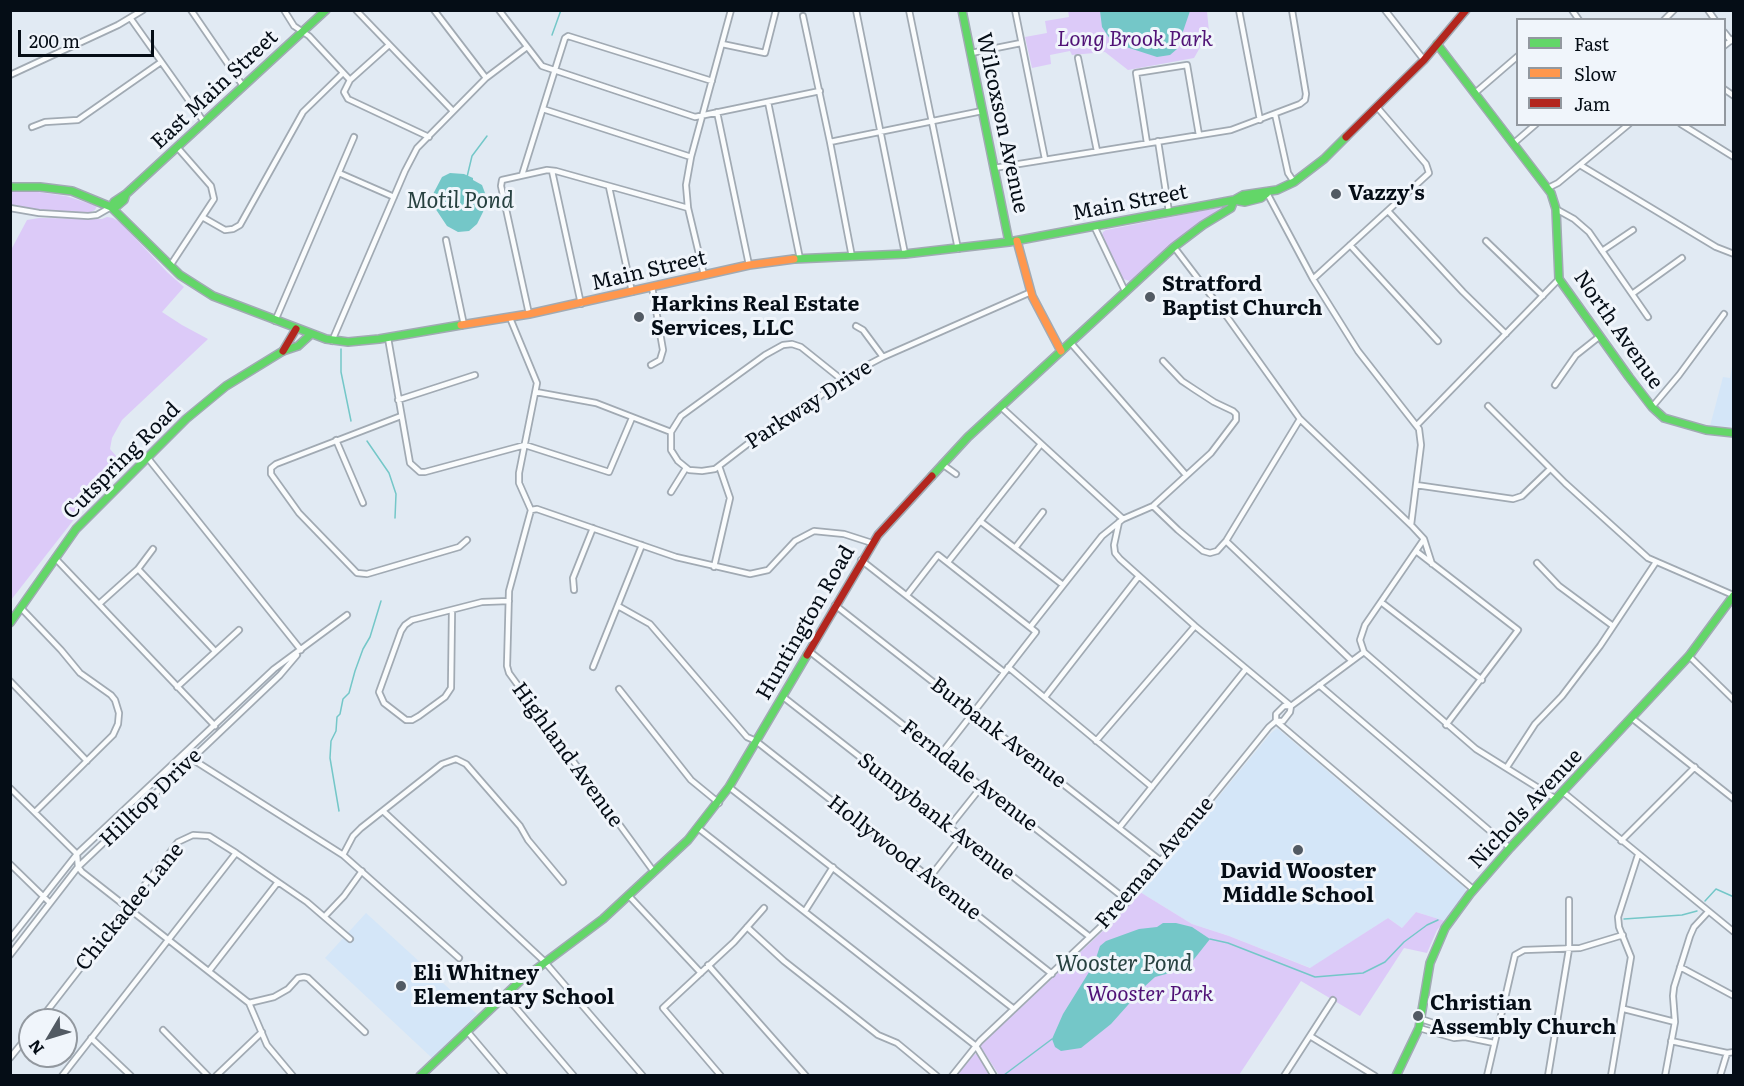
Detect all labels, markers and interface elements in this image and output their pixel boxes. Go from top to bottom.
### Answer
scale bar [21,18,158,56]
legend [1516,18,1726,126]
street label: East Main Street [147,25,283,155]
text: 200 m [29,27,80,54]
park label: Long Brook Park [1057,27,1213,53]
street label: Wilcoxson Avenue [971,30,1033,216]
text: Fast [1574,30,1609,57]
text: Slow [1574,60,1616,87]
text: Jam [1574,90,1610,117]
street label: Main Street [1070,179,1190,227]
place label: Vazzy's [1348,181,1425,207]
marker: Vazzy's [1329,187,1343,201]
water label: Motil Pond [406,189,514,215]
street label: Main Street [589,246,709,296]
street label: North Avenue [1568,266,1668,394]
place label: Stratford Baptist Church [1162,272,1323,322]
marker: Stratford Baptist Church [1143,290,1157,304]
place label: Harkins Real Estate Services, LLC [651,292,859,342]
marker: Harkins Real Estate Services, LLC [632,310,646,324]
street label: Parkway Drive [741,355,877,455]
street label: Cutspring Road [58,397,186,525]
street label: Huntington Road [751,541,861,705]
street label: Burbank Avenue [925,672,1071,794]
street label: Highland Avenue [506,678,628,832]
street label: Ferndale Avenue [896,715,1042,837]
street label: Hilltop Drive [95,743,207,853]
street label: Nichols Avenue [1464,744,1588,874]
street label: Sunnybank Avenue [852,748,1020,886]
street label: Hollywood Avenue [822,790,986,926]
street label: Freeman Avenue [1091,792,1219,934]
street label: Chickadee Lane [71,838,189,976]
marker: David Wooster Middle School [1291,843,1305,857]
place label: David Wooster Middle School [1220,859,1376,909]
water label: Wooster Pond [1056,952,1192,978]
place label: Eli Whitney Elementary School [413,961,614,1011]
marker: Eli Whitney Elementary School [394,979,408,993]
park label: Wooster Park [1086,982,1214,1008]
place label: Christian Assembly Church [1430,991,1616,1041]
north arrow [18,1008,78,1068]
marker: Christian Assembly Church [1411,1009,1425,1023]
text: N [22,1035,49,1061]

